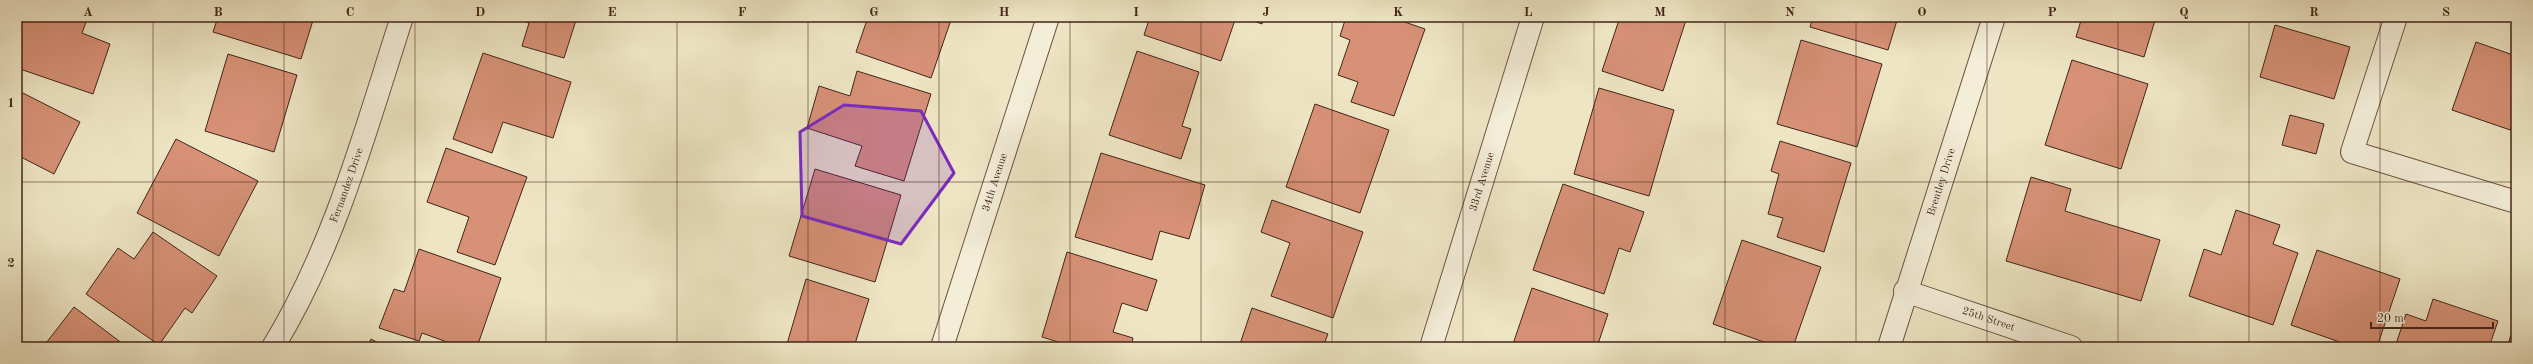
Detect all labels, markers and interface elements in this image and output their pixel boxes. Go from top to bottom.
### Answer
text: A [83,6,93,19]
text: B [213,6,223,19]
text: C [346,6,354,19]
text: D [475,6,485,19]
text: E [608,6,617,19]
text: F [738,6,747,19]
text: G [869,6,879,19]
text: H [999,6,1010,19]
text: I [1133,6,1139,19]
text: J [1262,6,1270,19]
text: K [1393,6,1403,19]
text: L [1524,6,1533,19]
text: M [1654,6,1666,19]
text: N [1785,6,1795,19]
text: O [1917,6,1927,19]
text: P [2047,6,2057,19]
text: Q [2179,6,2189,19]
text: R [2309,6,2319,19]
text: S [2442,6,2450,19]
text: 1 [7,97,15,110]
street label: Fernandez Drive [328,147,365,224]
street label: Brentley Drive [1926,147,1957,217]
street label: 33rd Avenue [1468,151,1496,213]
street label: 34th Avenue [980,152,1009,213]
text: 2 [7,257,15,270]
scale bar [2371,304,2493,330]
street label: 25th Street [1961,305,2016,333]
text: 20 m [2377,313,2404,325]

